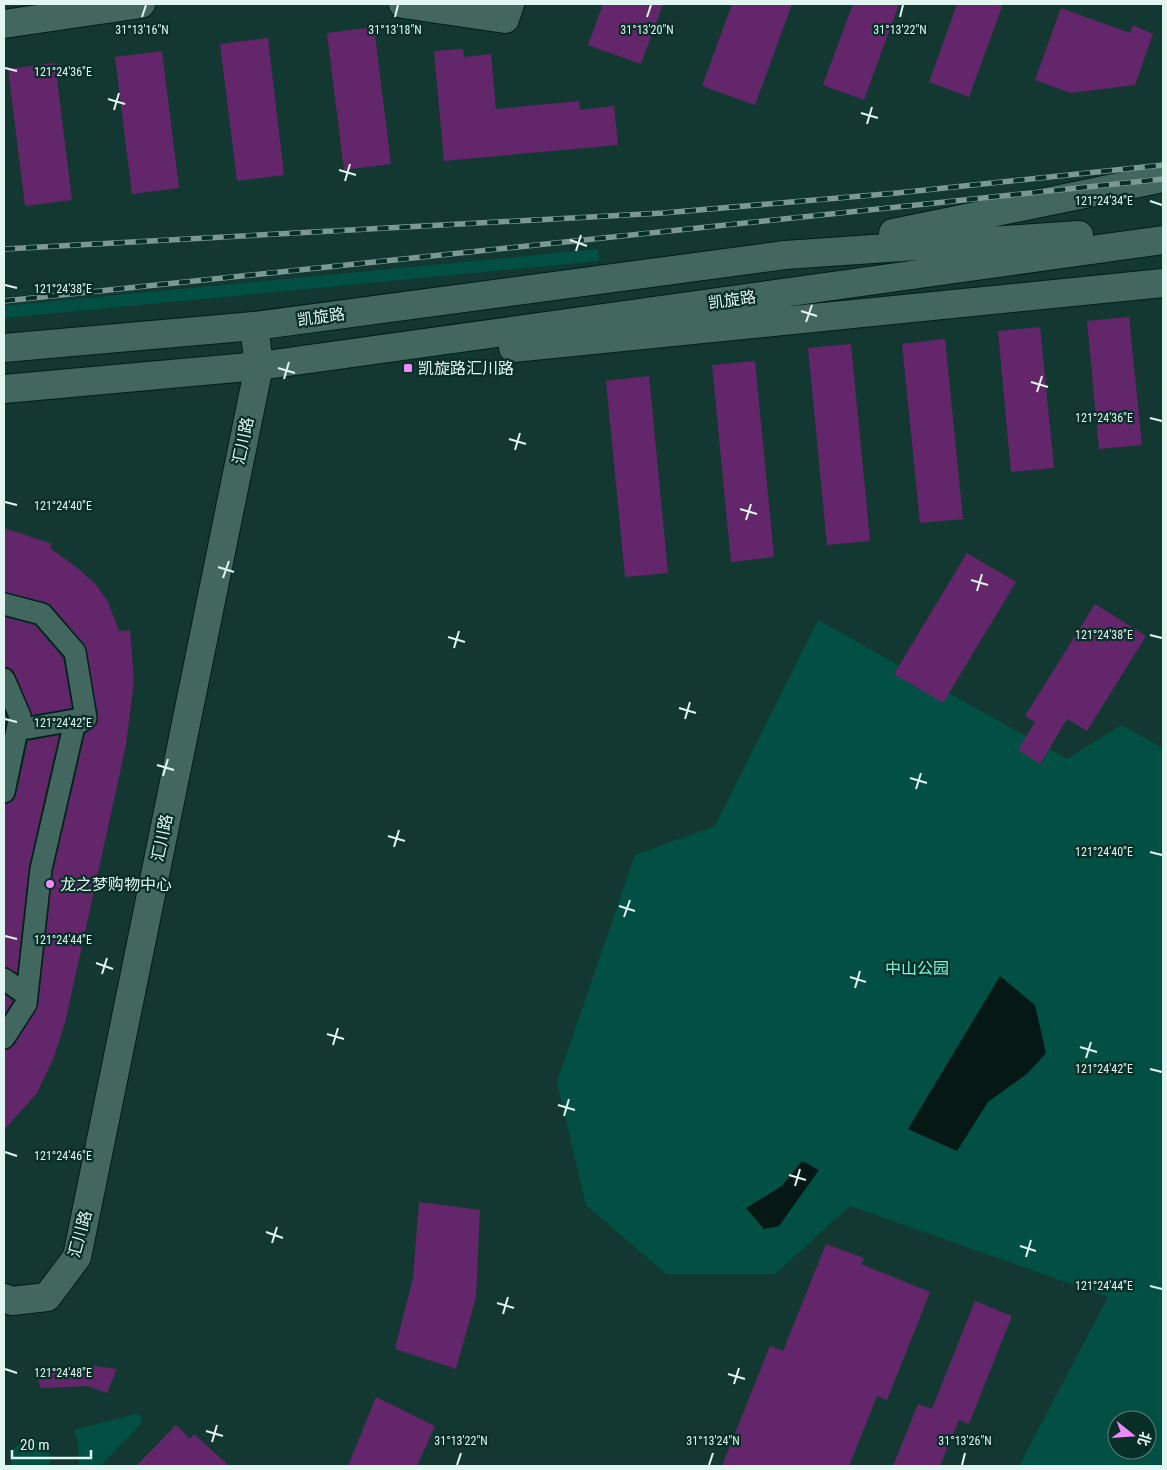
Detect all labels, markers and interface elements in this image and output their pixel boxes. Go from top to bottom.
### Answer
text: 31°13'16"N [115,23,169,37]
text: 31°13'18"N [368,23,422,37]
text: 31°13'20"N [620,23,674,37]
text: 31°13'22"N [873,23,927,37]
text: 121°24'36"E [34,65,92,79]
text: 121°24'34"E [1075,194,1133,208]
text: 121°24'38"E [34,282,92,296]
street label: 凯旋路 [707,287,757,313]
street label: 凯旋路 [296,304,346,330]
place label: 凯旋路汇川路 [418,359,514,378]
marker: 凯旋路汇川路 [402,362,414,374]
text: 121°24'36"E [1075,411,1133,425]
street label: 汇川路 [229,416,257,466]
text: 121°24'40"E [34,499,92,513]
text: 121°24'38"E [1075,628,1133,642]
text: 121°24'42"E [34,716,92,730]
street label: 汇川路 [148,813,176,863]
text: 121°24'40"E [1075,845,1133,859]
place label: 龙之梦购物中心 [60,875,172,894]
marker: 龙之梦购物中心 [44,878,56,890]
text: 121°24'44"E [34,933,92,947]
park label: 中山公园 [885,959,949,978]
text: 121°24'42"E [1075,1062,1133,1076]
text: 121°24'46"E [34,1149,92,1163]
street label: 汇川路 [65,1208,95,1260]
text: 121°24'44"E [1075,1279,1133,1293]
text: 121°24'48"E [34,1366,92,1380]
north arrow [1107,1410,1157,1460]
scale bar [12,1428,91,1460]
text: 北 [1135,1430,1154,1448]
text: 31°13'22"N [434,1434,488,1448]
text: 31°13'24"N [686,1434,740,1448]
text: 31°13'26"N [938,1434,992,1448]
text: 20 m [20,1436,50,1454]

